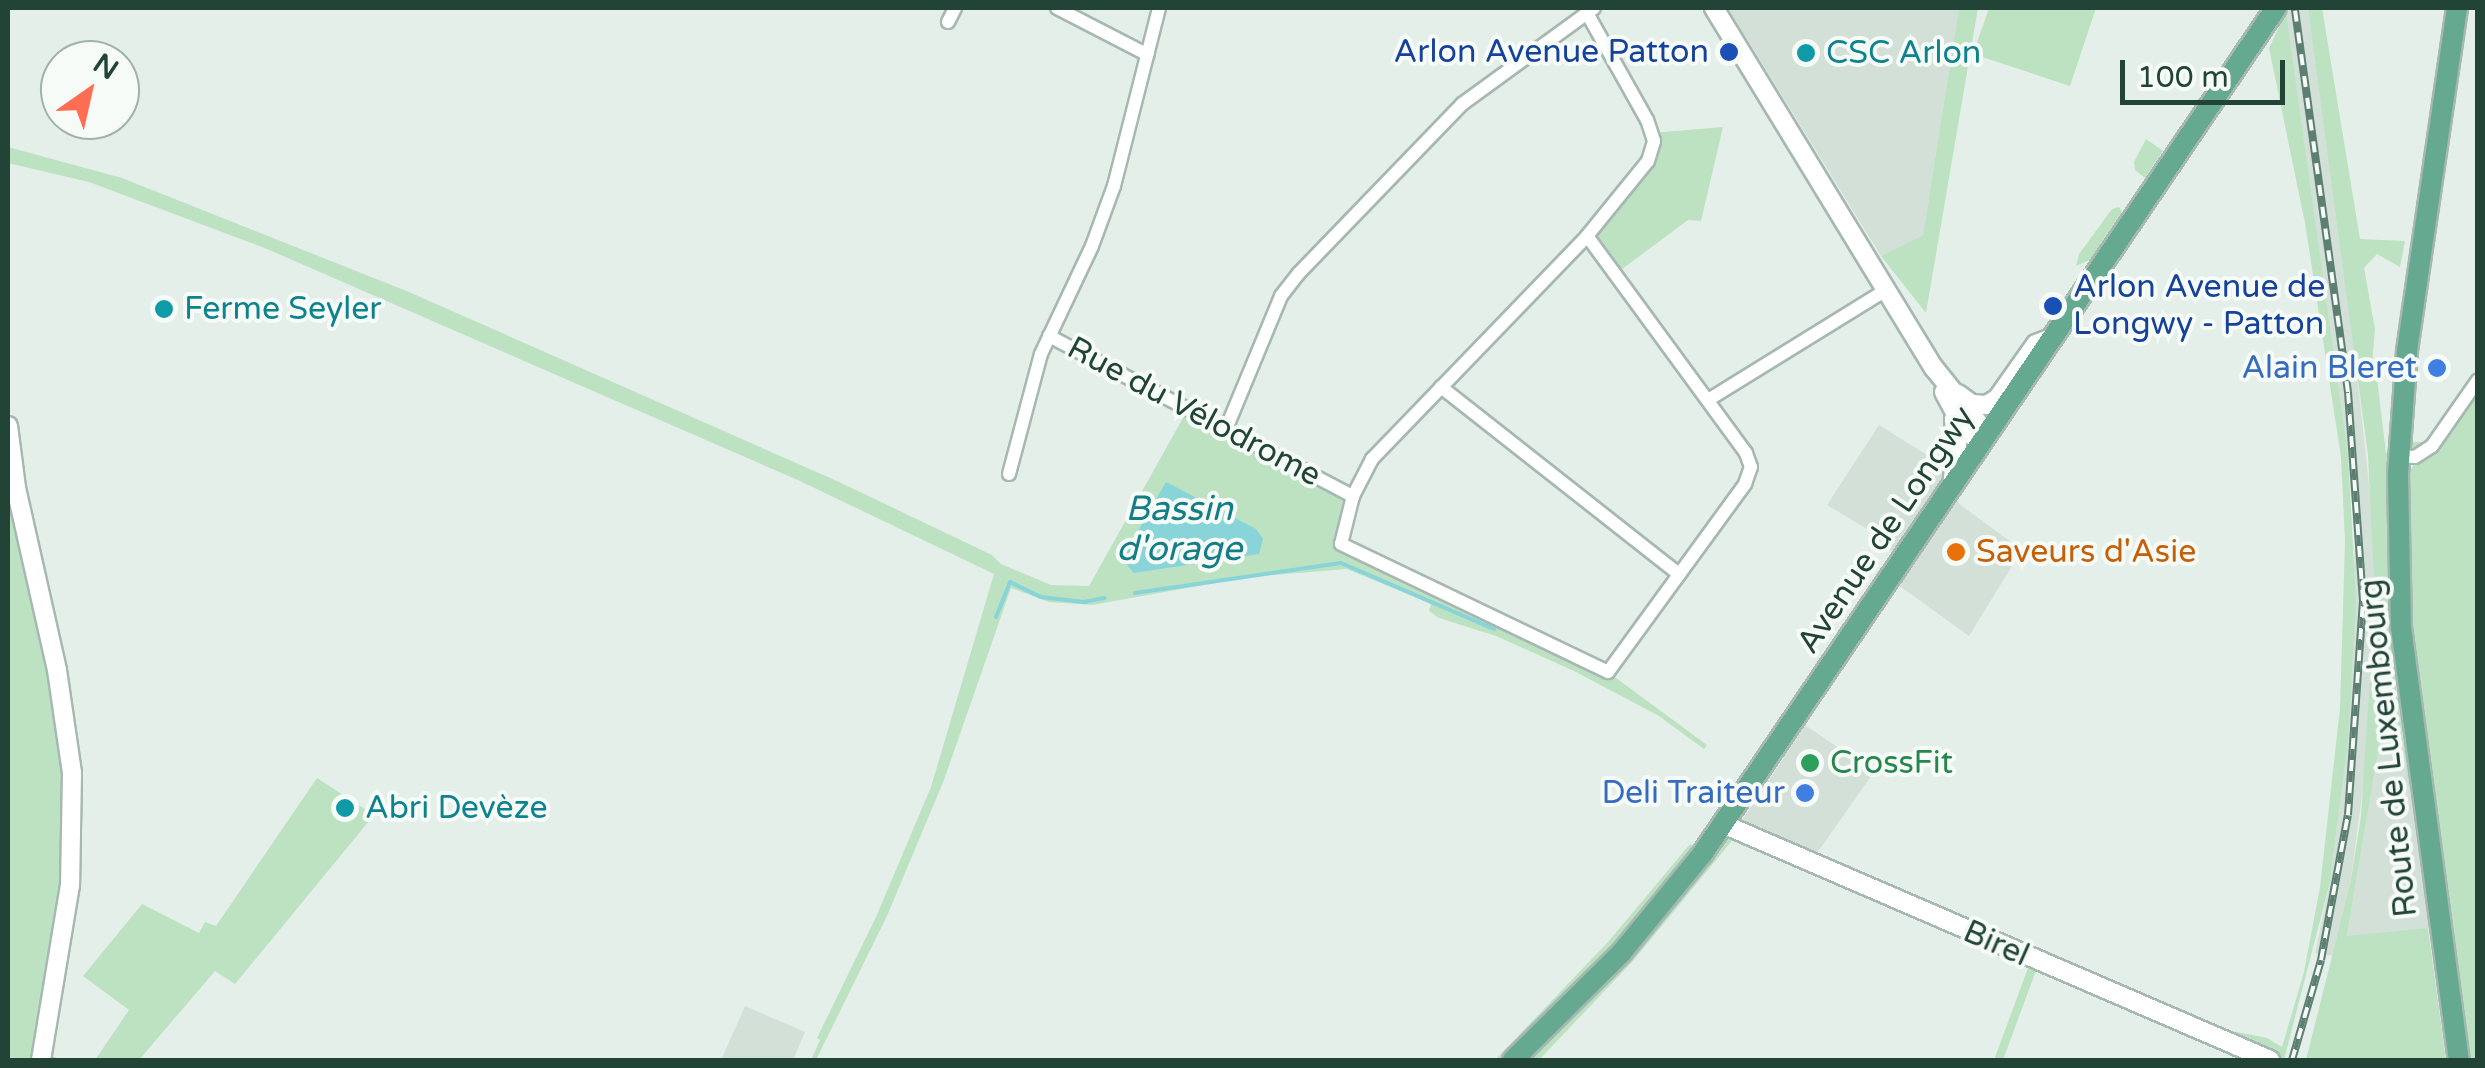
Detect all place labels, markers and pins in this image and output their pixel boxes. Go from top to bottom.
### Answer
place label: Arlon Avenue Patton [1394,33,1709,71]
place label: CSC Arlon [1826,34,1981,72]
marker: Arlon Avenue Patton [1718,41,1740,63]
marker: CSC Arlon [1795,42,1817,64]
place label: Arlon Avenue de Longwy - Patton [2073,269,2325,344]
place label: Ferme Seyler [184,290,382,328]
marker: Arlon Avenue de Longwy - Patton [2042,295,2064,317]
marker: Ferme Seyler [153,298,175,320]
place label: Alain Bleret [2241,349,2417,387]
marker: Alain Bleret [2426,357,2448,379]
place label: Saveurs d'Asie [1976,533,2196,571]
marker: Saveurs d'Asie [1945,541,1967,563]
place label: CrossFit [1830,744,1953,782]
marker: CrossFit [1799,752,1821,774]
place label: Deli Traiteur [1602,774,1785,812]
marker: Deli Traiteur [1794,782,1816,804]
place label: Abri Devèze [365,789,548,827]
marker: Abri Devèze [334,797,356,819]

